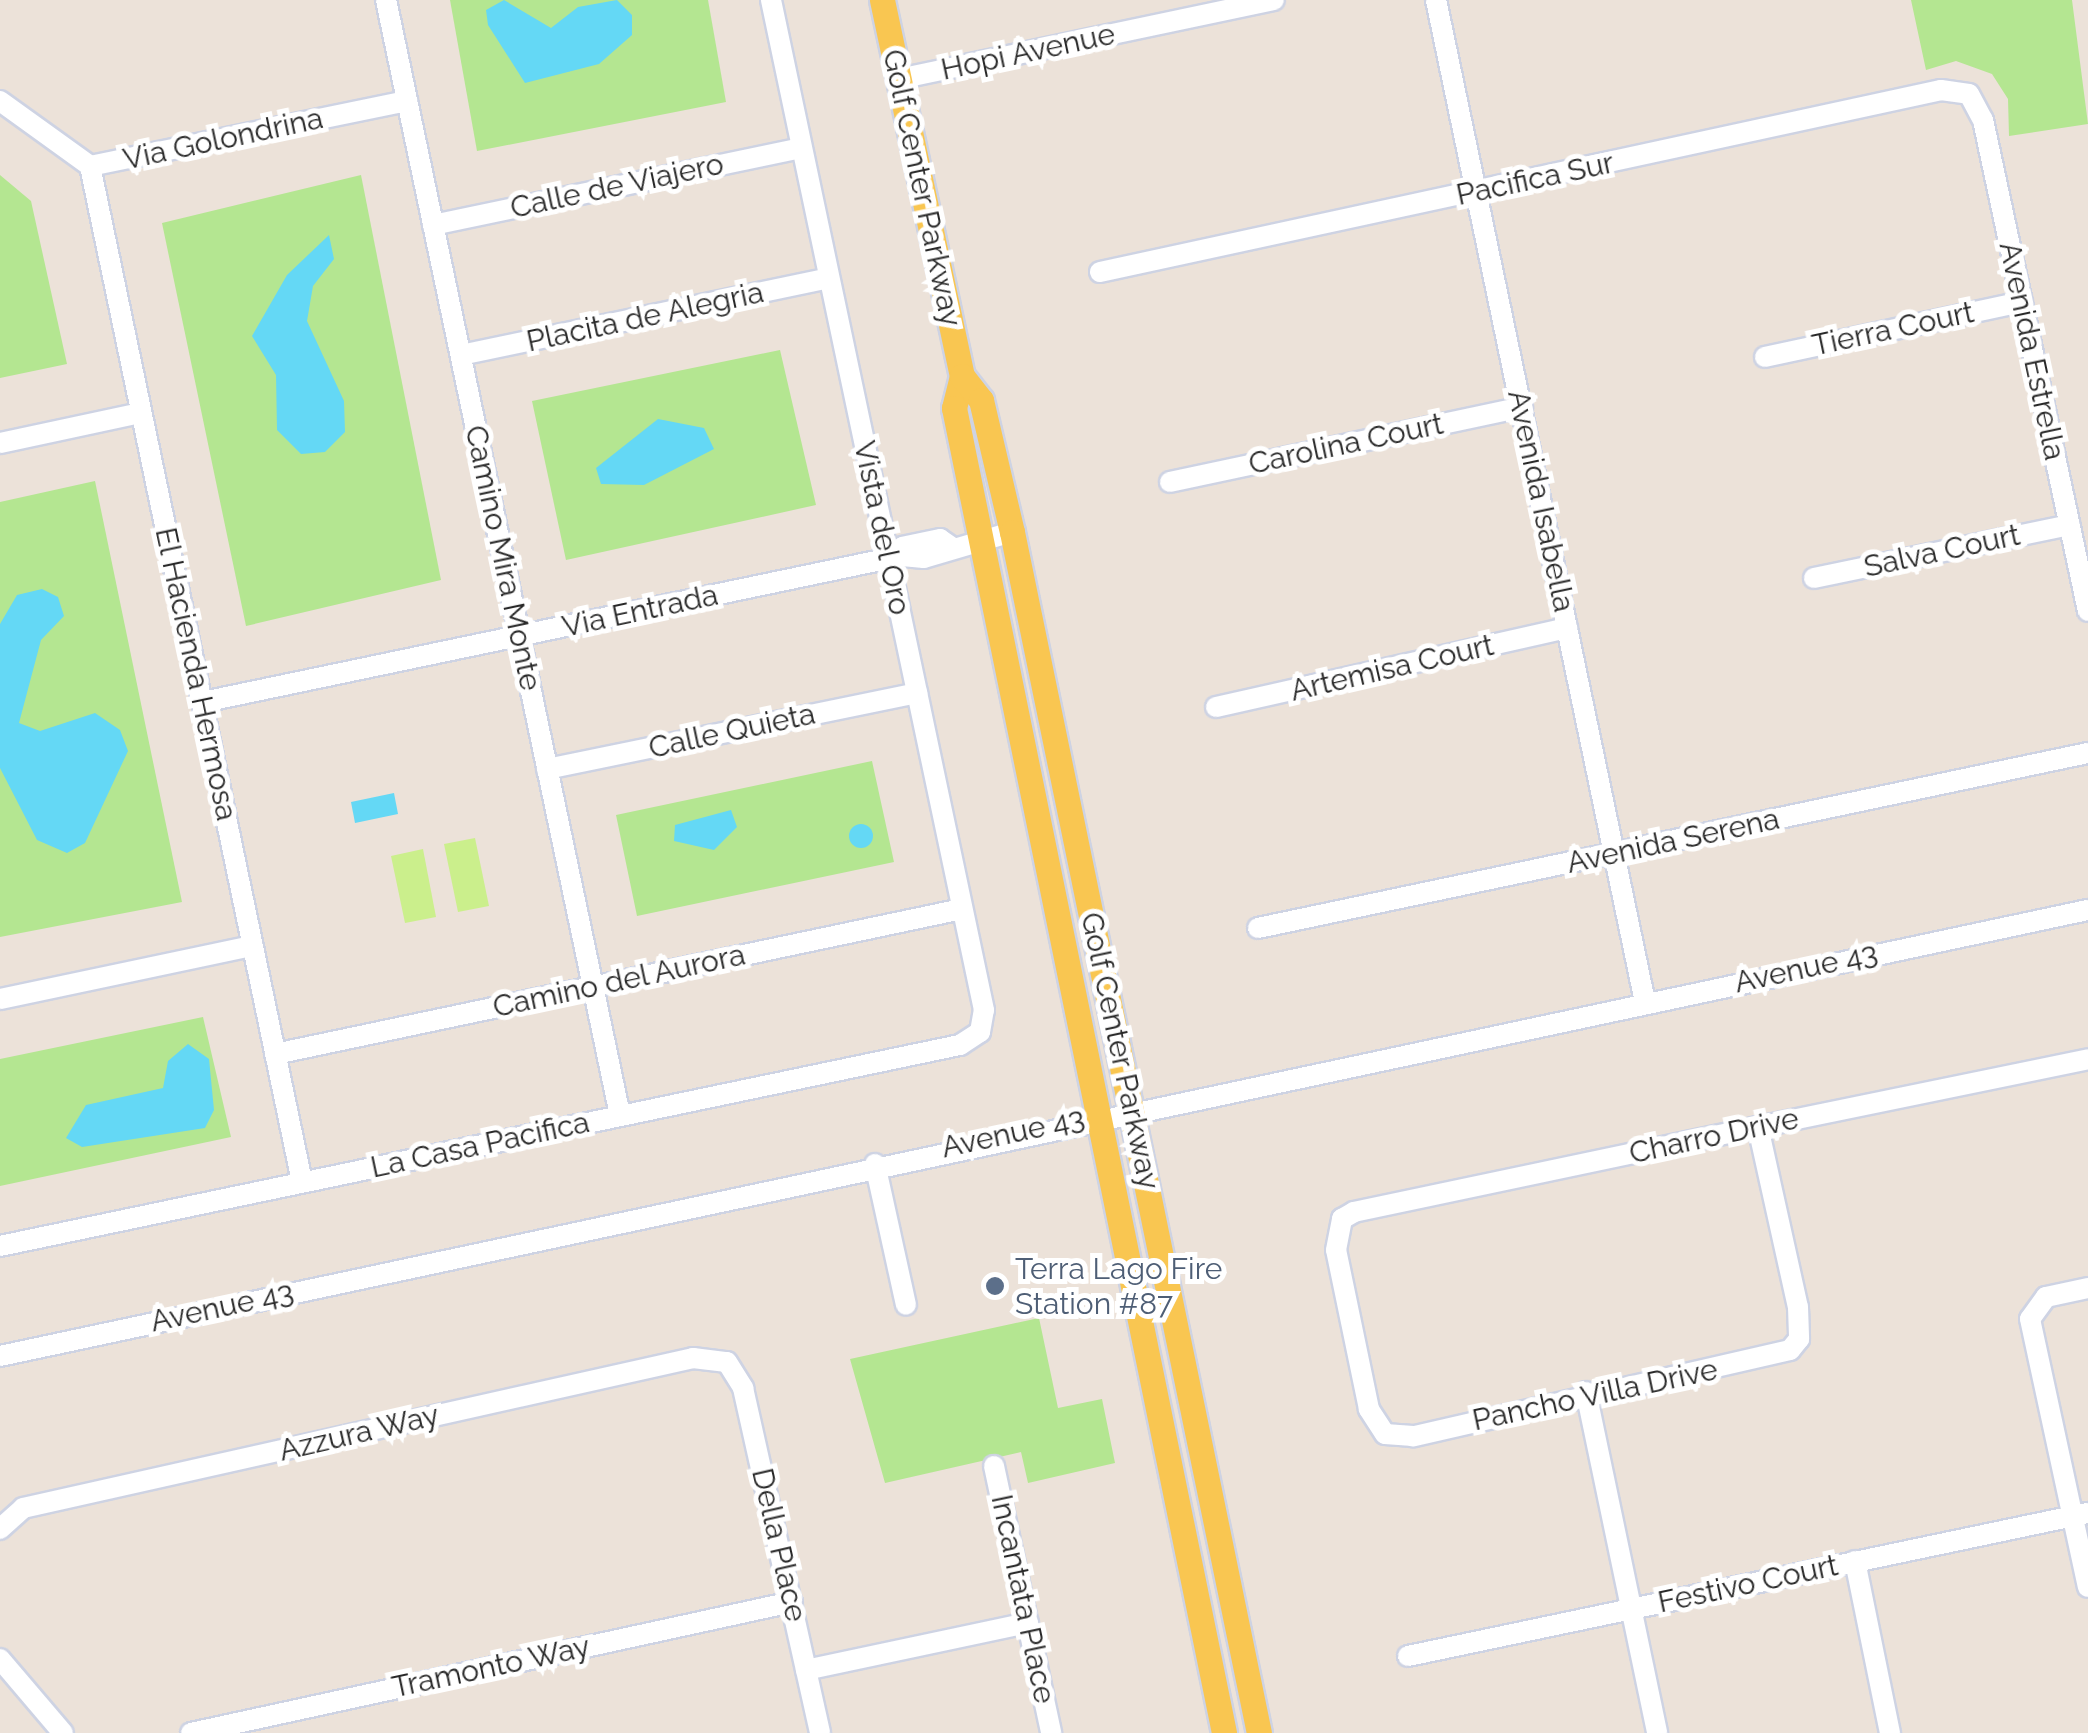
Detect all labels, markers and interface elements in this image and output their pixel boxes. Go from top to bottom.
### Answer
street label: Hopi Avenue [937,16,1119,88]
street label: Golf Center Parkway [875,46,969,330]
street label: Via Golondrina [120,100,326,178]
street label: Pacifica Sur [1453,145,1617,213]
street label: Calle de Viajero [507,146,727,226]
street label: Avenida Estrella [1991,239,2073,463]
street label: Placita de Alegria [523,274,767,360]
street label: Tierra Court [1809,294,1977,364]
street label: Avenida Isabella [1500,387,1582,615]
street label: Carolina Court [1245,406,1447,482]
street label: Camino Mira Monte [457,422,549,694]
street label: Vista del Oro [846,437,918,619]
street label: Salva Court [1861,517,2023,585]
street label: El Hacienda Hermosa [147,524,245,824]
street label: Via Entrada [559,577,721,645]
street label: Artemisa Court [1287,627,1497,709]
street label: Calle Quieta [646,696,818,766]
street label: Avenida Serena [1563,801,1783,881]
street label: Golf Center Parkway [1073,909,1167,1193]
street label: Avenue 43 [1731,935,1881,1001]
street label: Camino del Aurora [489,937,749,1025]
street label: Avenue 43 [938,1100,1088,1166]
street label: Charro Drive [1626,1101,1802,1171]
street label: La Casa Pacifica [367,1104,593,1186]
place label: Terra Lago Fire Station #87 [1015,1251,1222,1322]
street label: Avenue 43 [147,1274,297,1340]
marker: Terra Lago Fire Station #87 [984,1275,1006,1297]
street label: Pancho Villa Drive [1469,1351,1721,1439]
street label: Azzura Way [275,1397,443,1469]
street label: Della Place [744,1465,814,1625]
street label: Incantata Place [983,1491,1063,1707]
street label: Festivo Court [1655,1547,1841,1621]
street label: Tramonto Way [388,1628,594,1706]

